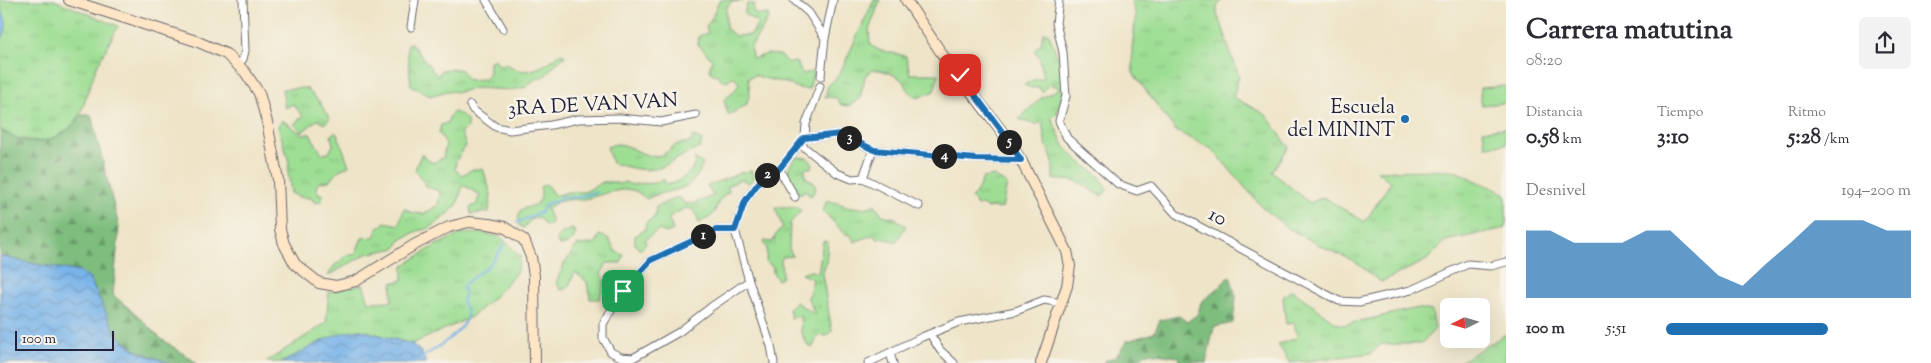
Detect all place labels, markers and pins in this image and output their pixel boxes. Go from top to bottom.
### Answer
pin [939,54,981,96]
place label: Escuela del MININT [1287,94,1395,146]
marker: Escuela del MININT [1399,113,1411,125]
pin: 3 [836,126,862,150]
pin: 5 [996,130,1022,154]
pin: 4 [932,144,956,168]
pin: 2 [754,162,780,188]
pin: 1 [690,224,716,248]
pin [602,270,644,312]

